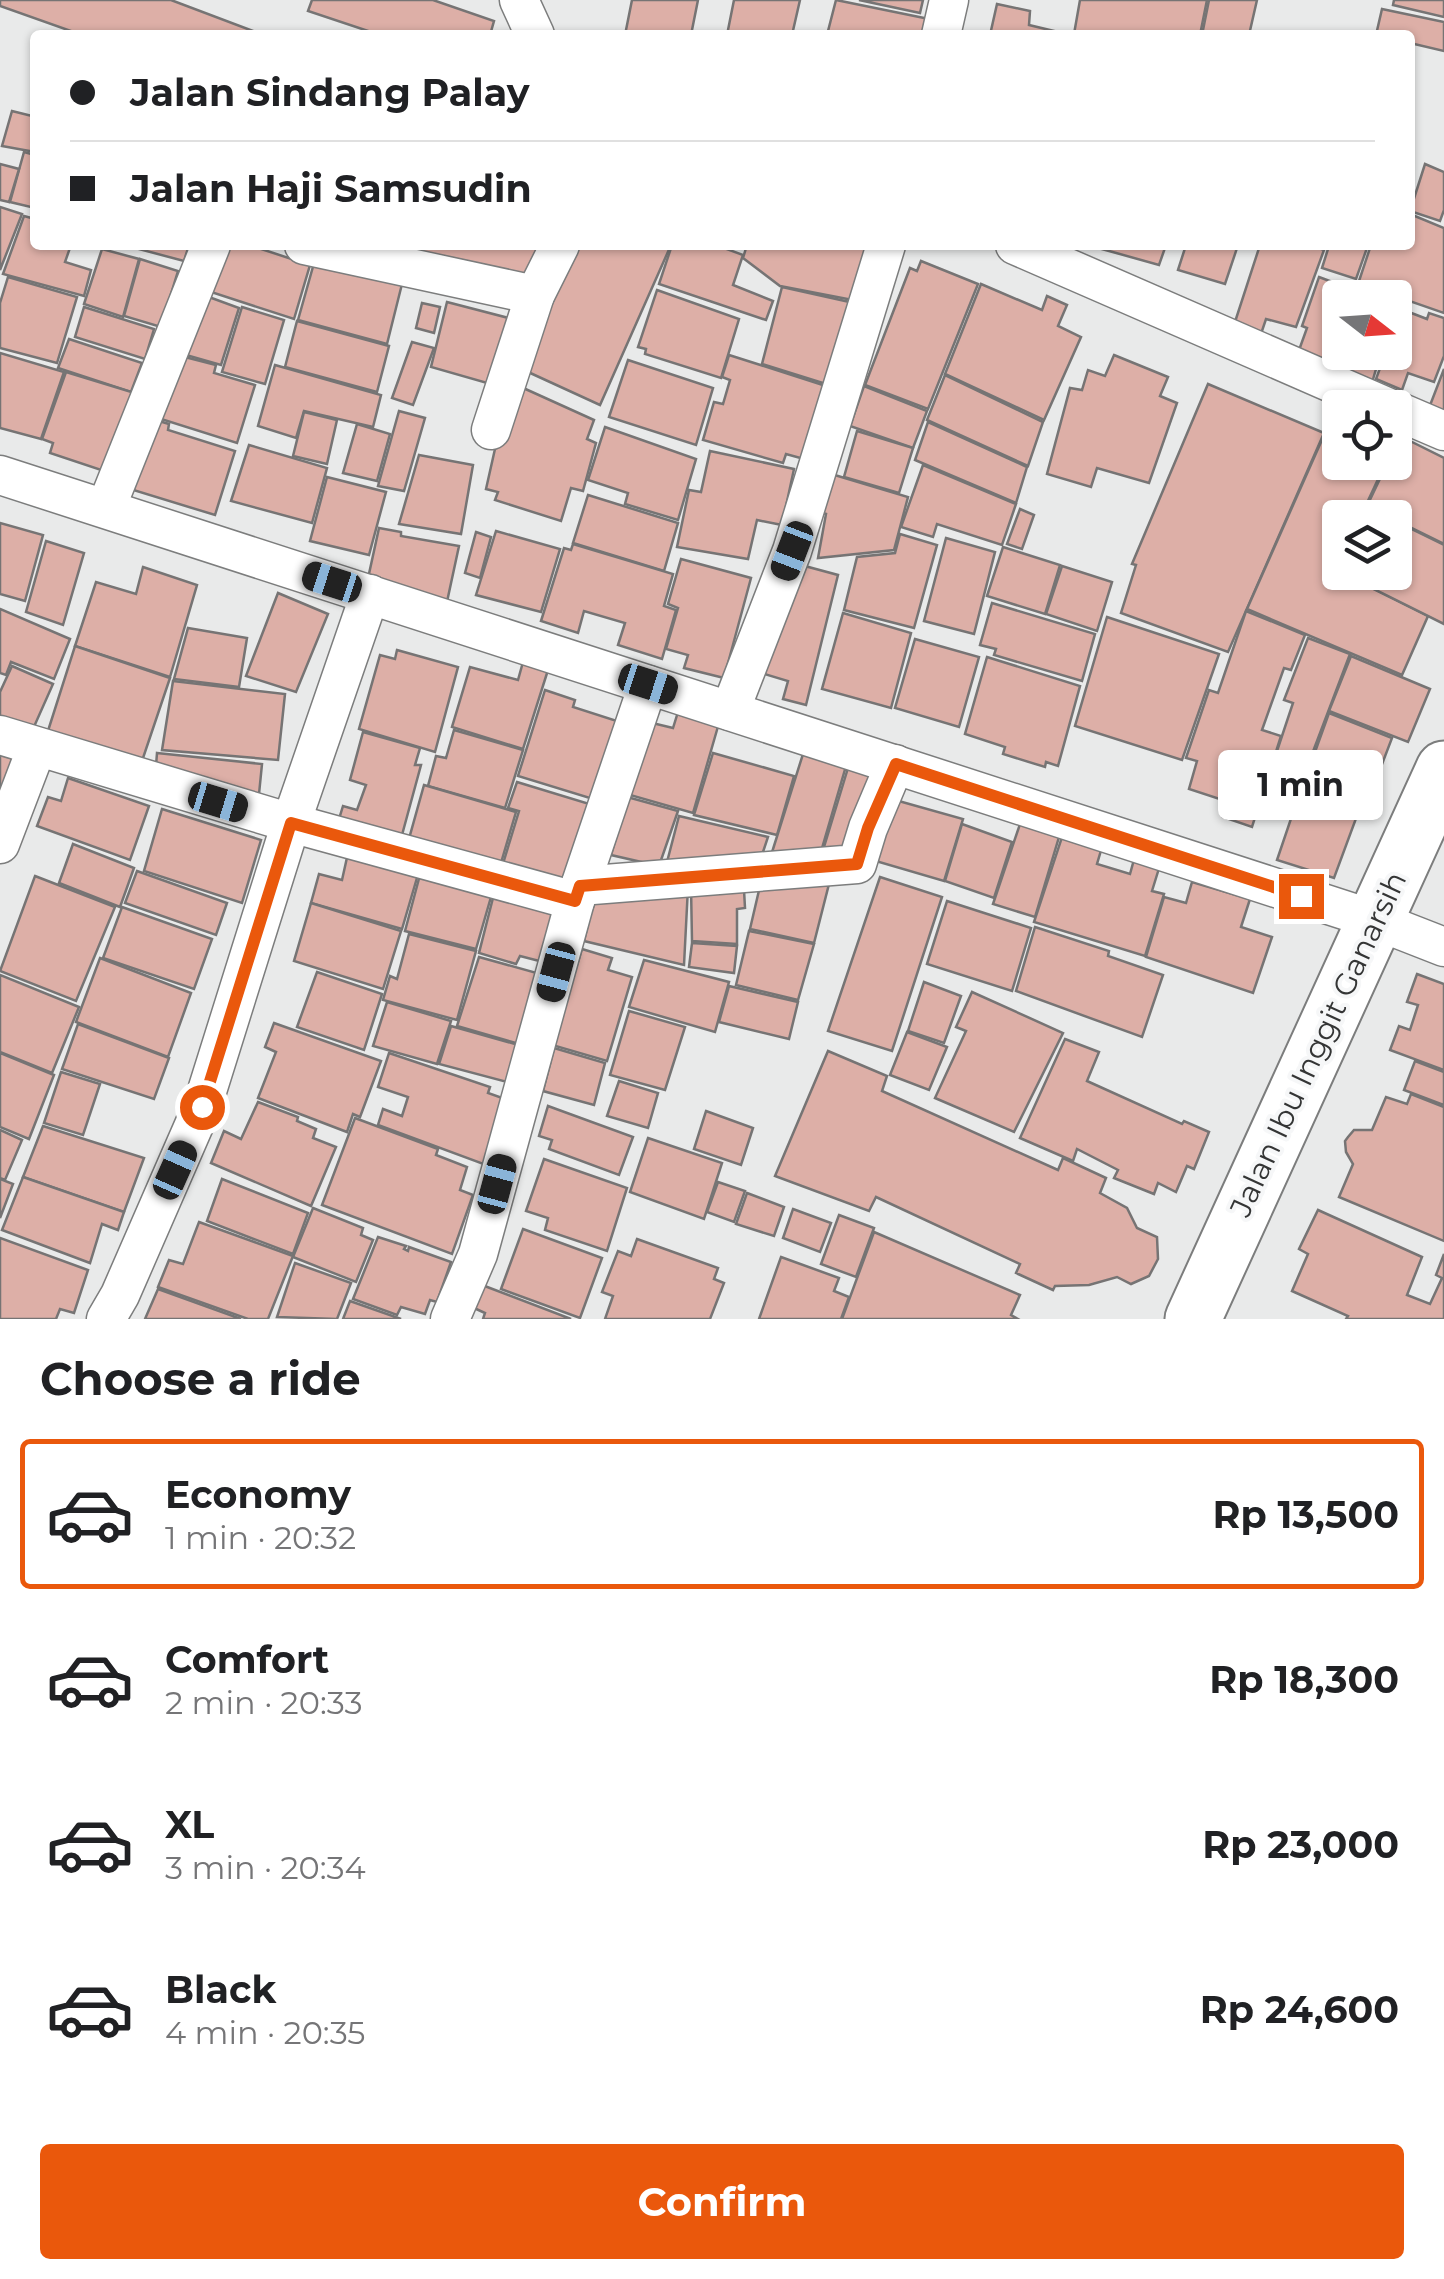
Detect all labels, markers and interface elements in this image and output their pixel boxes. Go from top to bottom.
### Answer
text: Jalan Sindang Palay [130,69,529,116]
text: Jalan Haji Samsudin [130,165,532,212]
north arrow [1322,280,1412,370]
map controls [1322,280,1412,590]
button: locate [1322,390,1412,480]
button: layers [1322,500,1412,590]
car [767,518,817,584]
car [299,558,365,606]
car [615,660,681,708]
callout: 1 min [1218,751,1384,821]
text: 1 min [1257,765,1344,804]
car [185,779,251,825]
street label: Jalan Ibu Inggit Ganarsih [1221,866,1414,1223]
route end [1279,874,1324,919]
car [534,939,578,1005]
route start [180,1085,225,1130]
car [149,1136,201,1204]
car [475,1151,519,1217]
text: Choose a ride [40,1351,361,1406]
icon: car [45,1469,135,1559]
text: Economy [165,1471,351,1518]
text: Rp 13,500 [1213,1491,1399,1538]
text: 1 min · 20:32 [165,1518,356,1557]
icon: car [45,1634,135,1724]
text: Comfort [165,1636,329,1683]
text: Rp 18,300 [1209,1656,1399,1703]
text: 2 min · 20:33 [165,1683,363,1722]
icon: car [45,1799,135,1889]
text: XL [165,1801,214,1848]
text: Rp 23,000 [1202,1821,1399,1868]
text: 3 min · 20:34 [165,1848,366,1887]
icon: car [45,1964,135,2054]
text: Black [165,1966,276,2013]
text: Rp 24,600 [1200,1986,1399,2033]
text: 4 min · 20:35 [165,2013,365,2052]
button: Confirm [40,2144,1404,2259]

